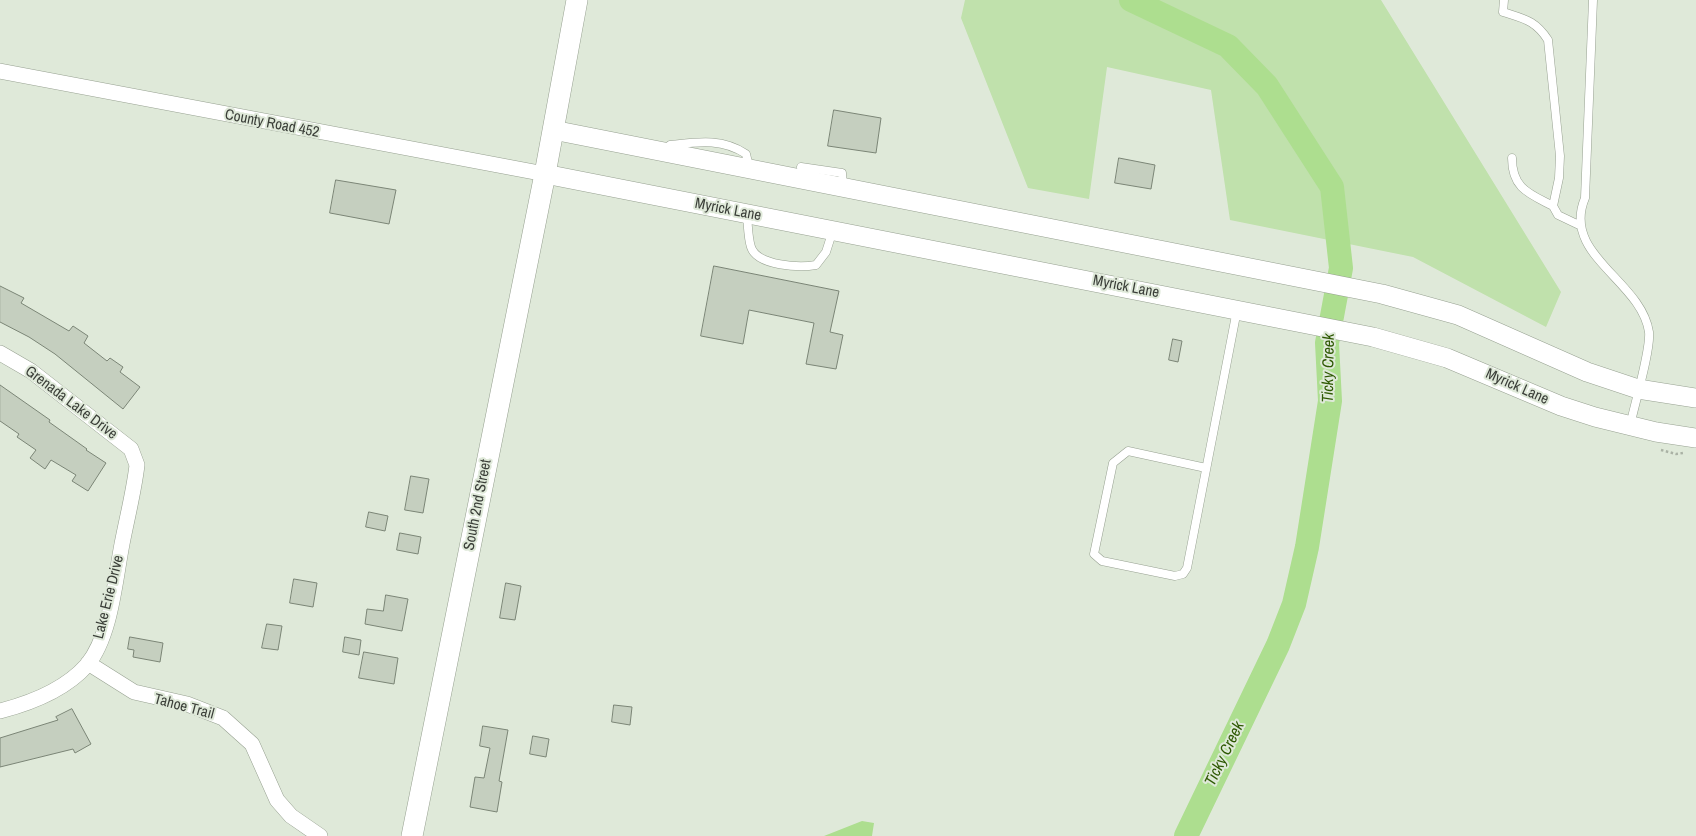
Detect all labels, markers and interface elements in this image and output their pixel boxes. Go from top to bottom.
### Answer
street label: County Road 452 [223,106,321,142]
street label: Myrick Lane [693,195,763,225]
street label: Myrick Lane [1091,272,1161,302]
water label: Ticky Creek [1319,333,1339,403]
street label: Grenada Lake Drive [21,362,121,444]
street label: Myrick Lane [1483,365,1551,409]
street label: South 2nd Street [460,458,496,552]
street label: Lake Erie Drive [90,553,128,641]
street label: Tahoe Trail [152,690,216,724]
water label: Ticky Creek [1201,719,1249,789]

